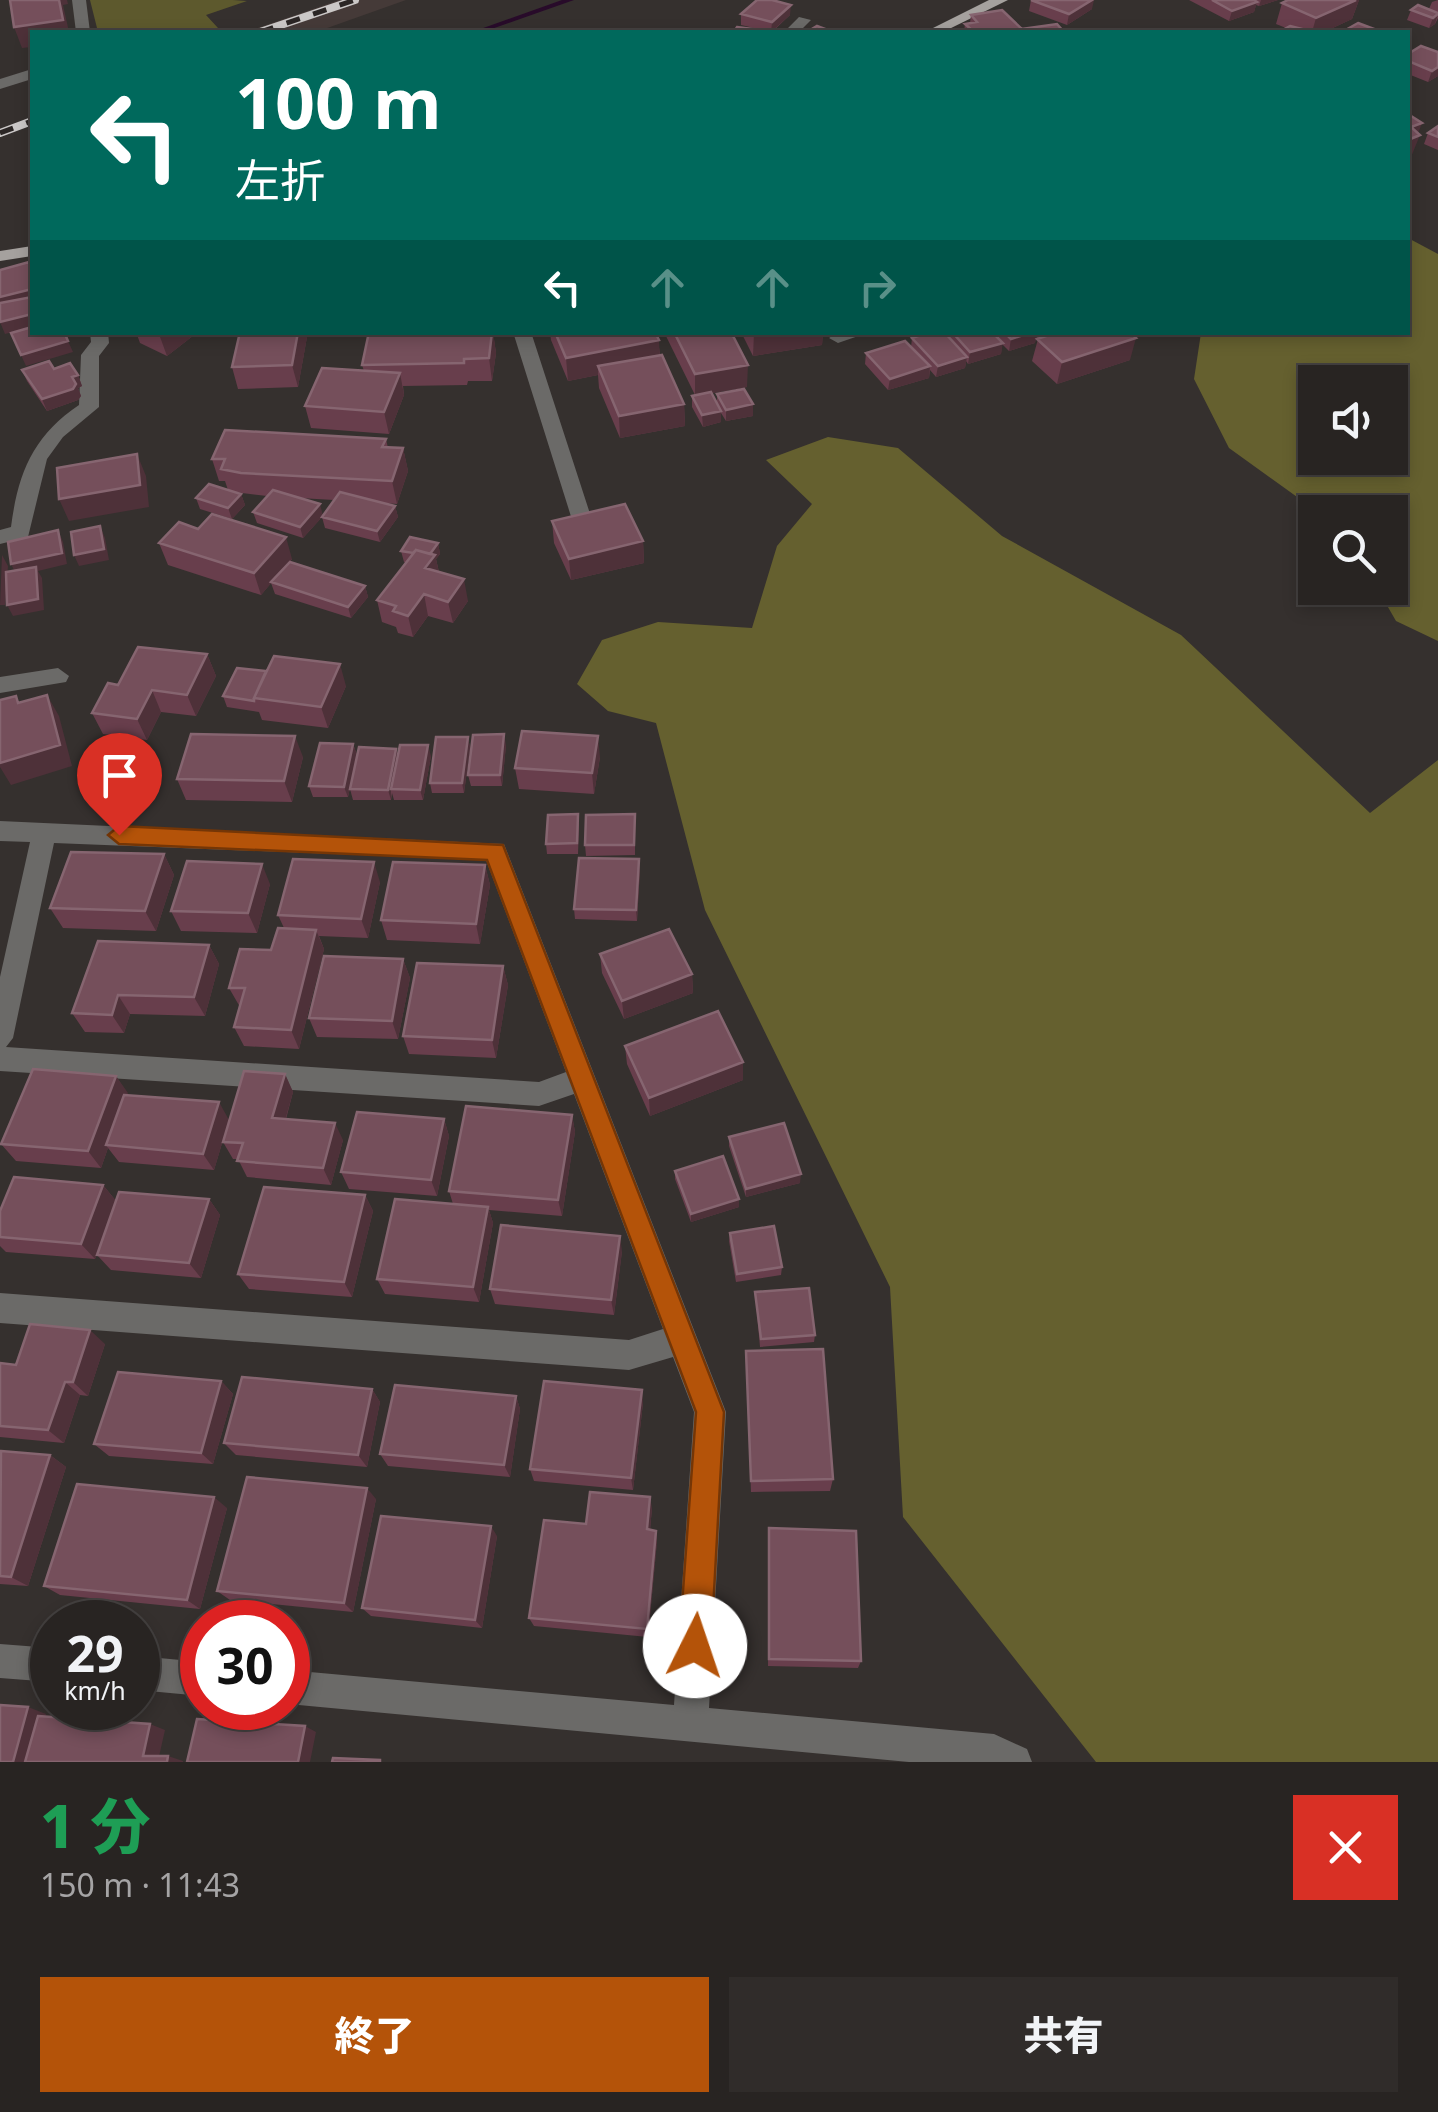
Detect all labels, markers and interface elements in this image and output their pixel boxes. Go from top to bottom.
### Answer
text: 100 m [235,54,442,150]
icon: left [70,70,200,200]
text: 左折 [235,149,325,210]
icon: left [535,260,590,315]
icon: ahead [640,260,695,315]
icon: ahead [745,260,800,315]
icon: right [850,260,905,315]
map controls [1298,365,1408,605]
button: sound [1298,365,1408,475]
button: search [1298,495,1408,605]
pin [77,733,162,836]
icon: arrive [92,748,147,803]
position arrow [643,1594,747,1698]
speed limit sign: 30 [180,1600,310,1730]
text: 29 [66,1619,124,1687]
text: km/h [64,1673,126,1707]
text: 1 分 [40,1784,150,1866]
button: close [1293,1795,1398,1900]
text: 150 m · 11:43 [40,1863,240,1906]
button: 終了 [40,1977,709,2092]
button: 共有 [729,1977,1398,2092]

